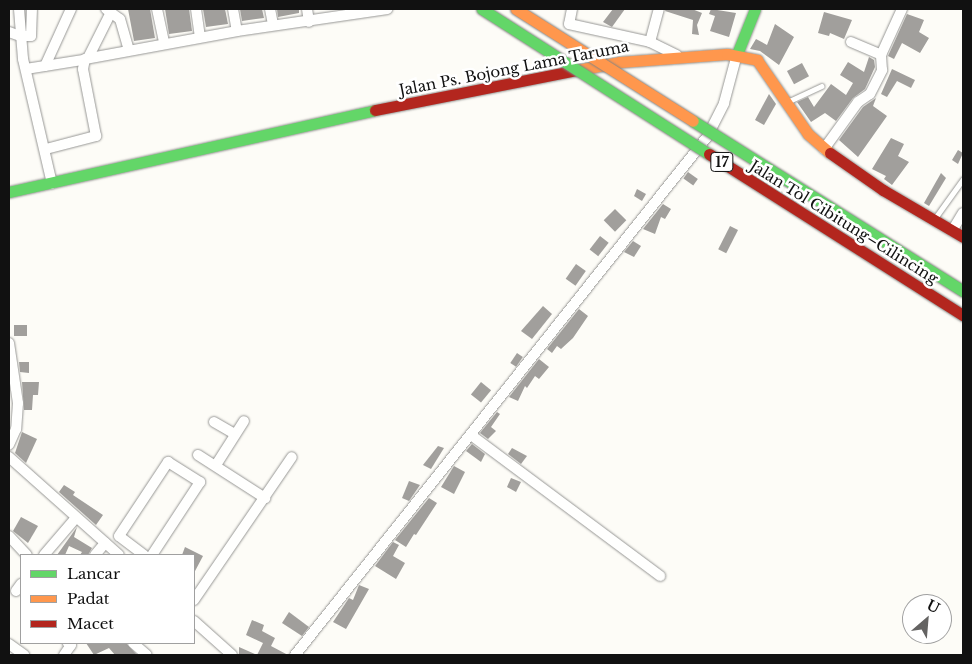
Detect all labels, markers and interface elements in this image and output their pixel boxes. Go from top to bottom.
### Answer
street label: Jalan Ps. Bojong Lama Taruma [397,37,631,99]
road number: 17 [710,150,734,173]
street label: Jalan Tol Cibitung–Cilincing [746,156,942,288]
legend [20,554,195,644]
text: Lancar [67,564,120,583]
text: Padat [67,589,110,608]
north arrow [902,594,952,644]
text: U [924,596,943,617]
text: Macet [67,614,114,633]

